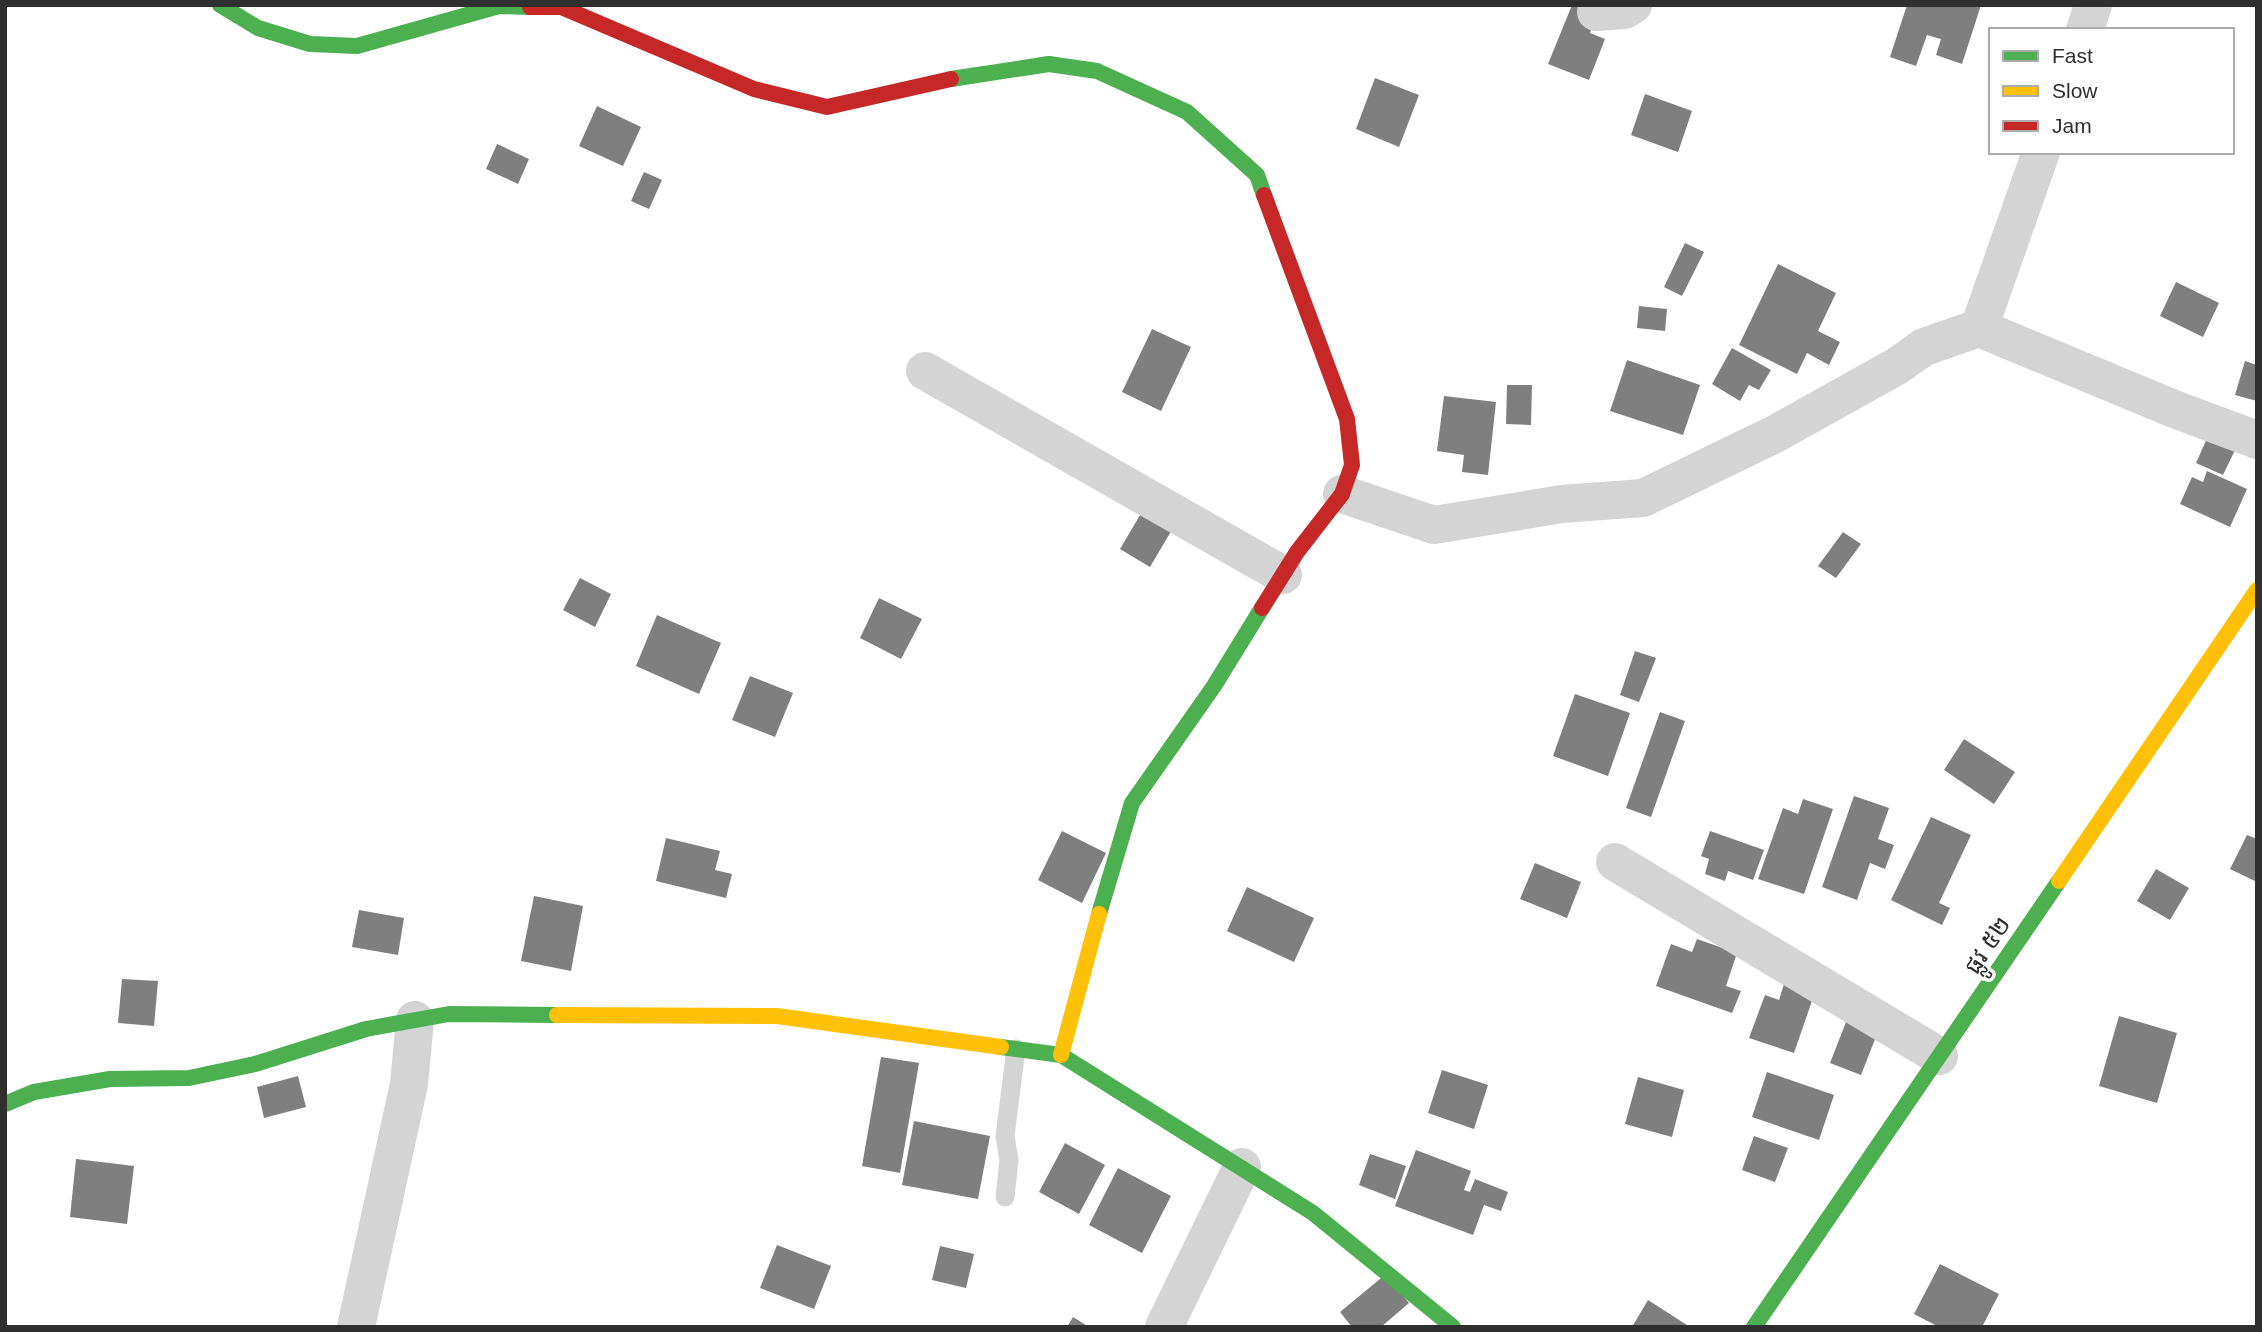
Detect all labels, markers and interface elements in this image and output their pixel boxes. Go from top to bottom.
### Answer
legend [1989,28,2234,154]
text: Fast [2052,44,2093,67]
text: Slow [2052,79,2098,102]
text: Jam [2052,114,2092,137]
street label: ផ្លូវ ៥២ [1958,911,2023,984]

